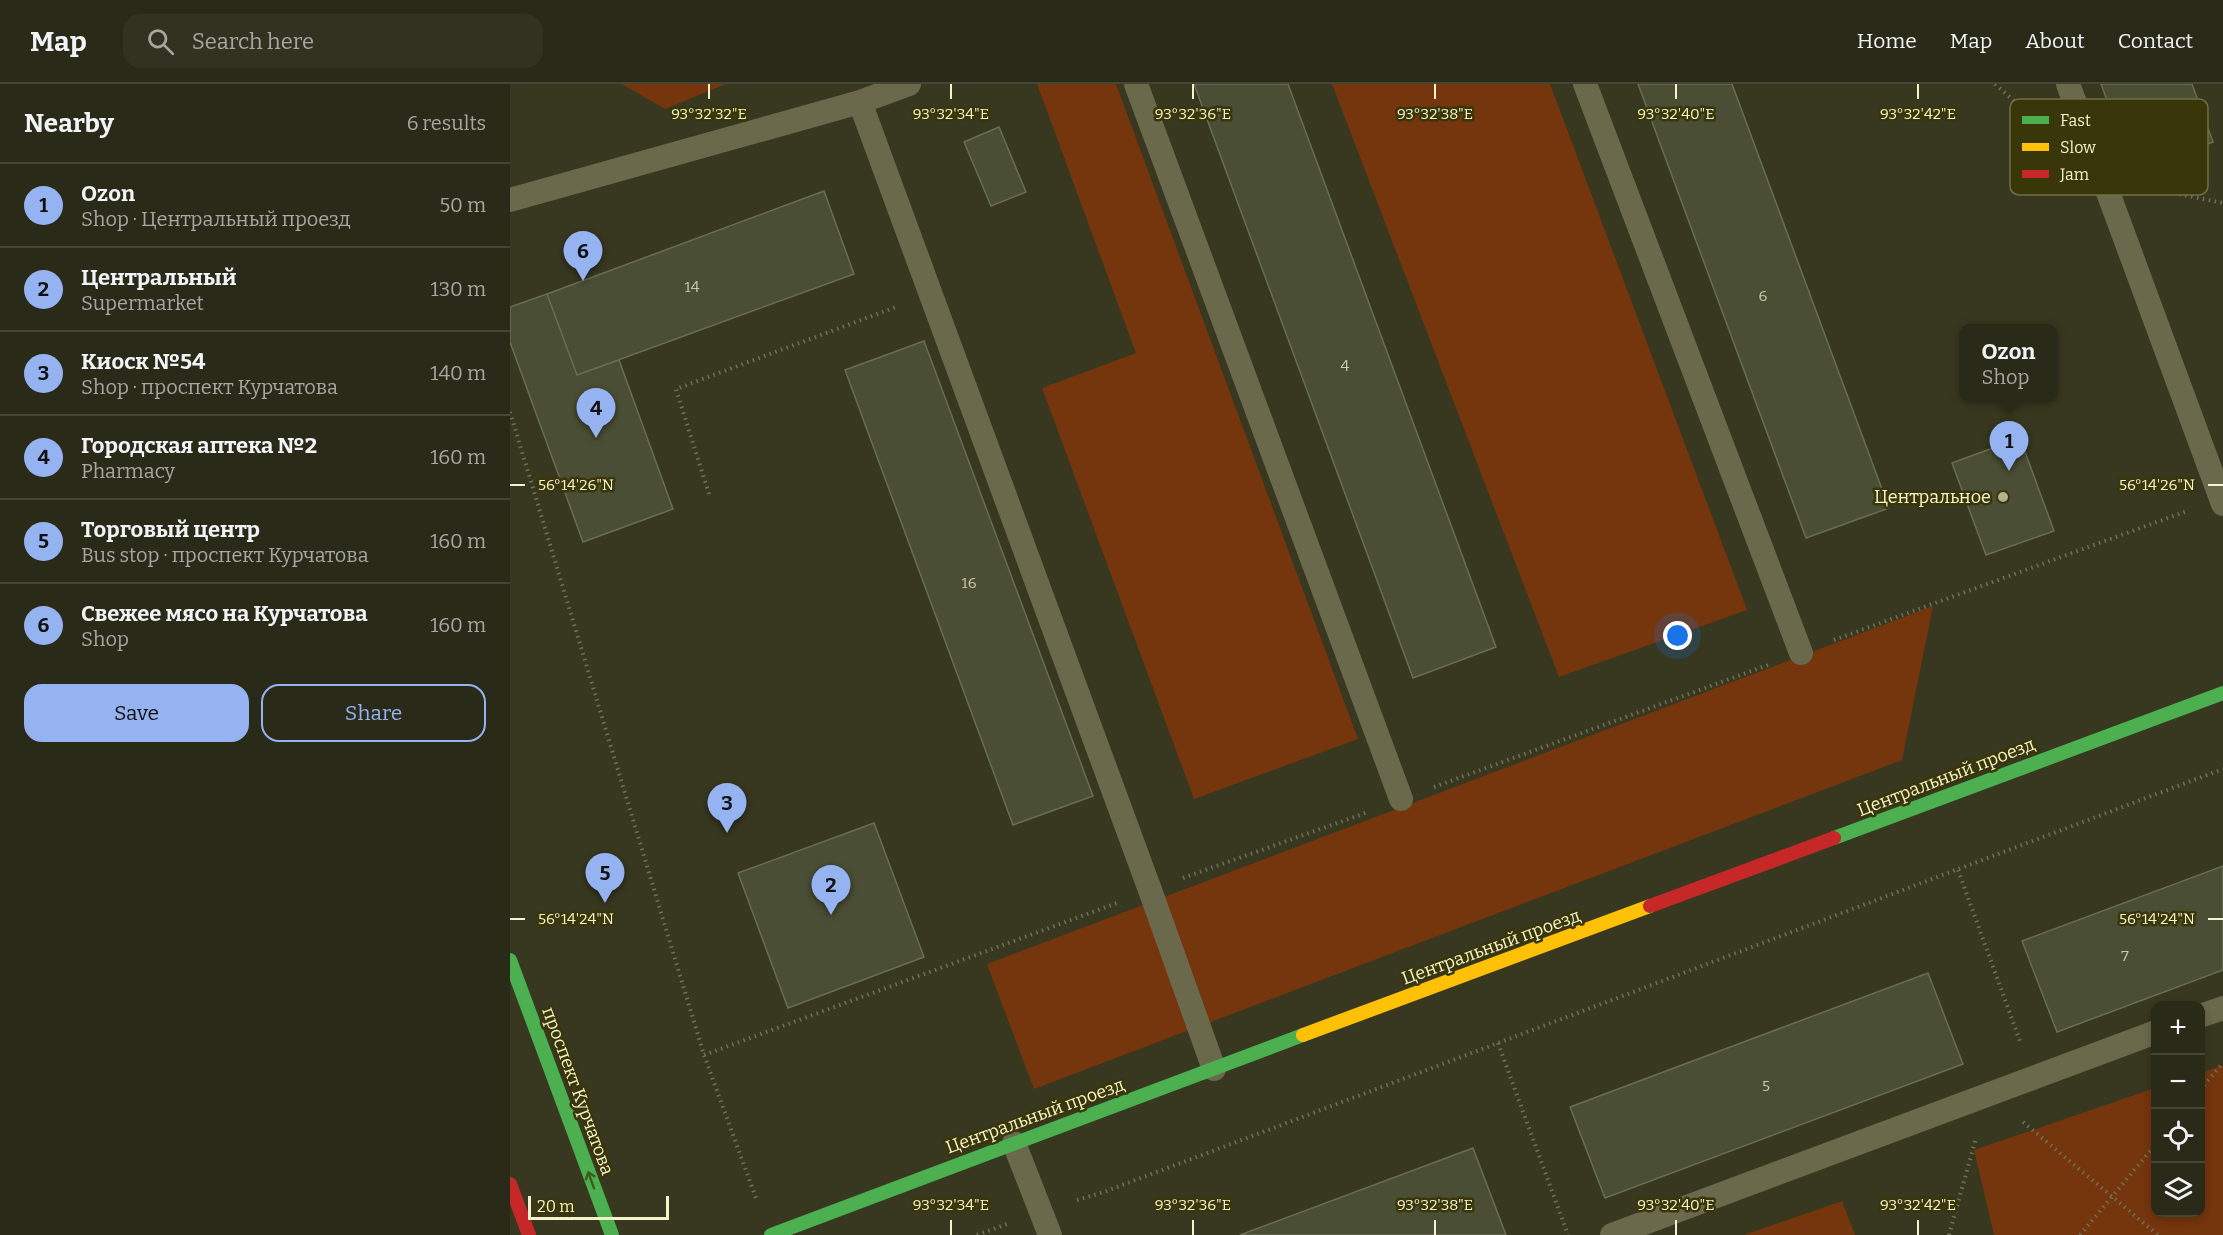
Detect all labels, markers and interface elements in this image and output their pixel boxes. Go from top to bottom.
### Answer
search box [123,14,543,68]
text: Map [30,25,87,58]
icon: search [144,25,177,58]
text: Search here [192,28,314,55]
text: Home [1857,28,1917,54]
text: Map [1950,28,1992,54]
text: About [2025,28,2085,54]
text: Contact [2118,28,2193,54]
legend [2010,99,2208,195]
text: 93°32'32"E [671,105,747,123]
text: 93°32'34"E [913,105,989,123]
text: 93°32'36"E [1155,105,1231,123]
text: 93°32'38"E [1397,105,1473,123]
text: 93°32'40"E [1637,105,1715,123]
text: 93°32'42"E [1880,105,1956,123]
text: Nearby [24,108,114,139]
text: 6 results [407,111,486,135]
text: Fast [2060,111,2091,130]
text: Slow [2060,138,2096,157]
text: Jam [2059,165,2089,184]
text: Ozon [81,180,135,207]
text: 1 [39,193,48,217]
text: 50 m [439,193,486,217]
text: Shop · Центральный проезд [81,207,351,231]
pin: 6 [564,232,602,281]
text: Центральный [81,264,237,291]
text: 2 [38,277,49,301]
text: 130 m [431,277,486,301]
house number: 14 [685,278,700,296]
house number: 6 [1759,287,1768,305]
text: Supermarket [81,291,204,315]
popup [1959,324,2058,402]
text: Ozon [1981,338,2036,365]
text: Киоск №54 [81,348,205,375]
house number: 4 [1341,357,1350,375]
text: 3 [38,361,49,385]
text: 140 m [430,361,486,385]
text: Shop [1981,365,2029,389]
text: Shop · проспект Курчатова [81,375,338,399]
pin: 4 [576,388,616,438]
pin: 1 [1990,422,2028,471]
text: Городская аптека №2 [81,432,317,459]
text: 4 [37,445,50,469]
text: 160 m [430,445,486,469]
text: Pharmacy [81,459,175,483]
text: 56°14'26"N [538,476,614,494]
text: 56°14'26"N [2119,476,2195,494]
place label: Центральное [1874,486,1991,508]
marker: Центральное [1996,490,2010,504]
text: Торговый центр [81,516,260,543]
text: 5 [38,529,49,553]
text: 160 m [430,529,486,553]
text: Bus stop · проспект Курчатова [81,543,369,567]
house number: 16 [962,574,977,592]
text: Свежее мясо на Курчатова [81,600,368,627]
text: 6 [38,613,49,637]
text: 160 m [430,613,486,637]
your location [1663,621,1692,650]
text: Shop [81,627,129,651]
button: Save [24,684,249,742]
button: Share [261,684,486,742]
street label: Центральный проезд [1854,733,2038,821]
pin: 3 [708,784,746,833]
pin: 5 [586,854,625,903]
pin: 2 [812,866,850,915]
street label: Центральный проезд [1399,904,1583,990]
text: 56°14'24"N [538,910,614,928]
text: 56°14'24"N [2119,910,2195,928]
house number: 7 [2121,947,2129,965]
map controls [2151,1001,2205,1217]
button: + [2151,1001,2205,1055]
street label: проспект Курчатова [537,1004,619,1178]
button: − [2151,1055,2205,1109]
street label: Центральный проезд [943,1073,1127,1159]
house number: 5 [1762,1077,1770,1095]
button: locate [2151,1109,2205,1163]
button: layers [2151,1163,2205,1217]
one-way arrow [585,1171,596,1190]
scale bar [528,1193,669,1220]
text: 93°32'34"E [913,1196,989,1214]
text: 93°32'36"E [1155,1196,1231,1214]
text: 93°32'38"E [1397,1196,1473,1214]
text: 93°32'40"E [1637,1196,1715,1214]
text: 93°32'42"E [1880,1196,1956,1214]
text: 20 m [537,1197,574,1216]

